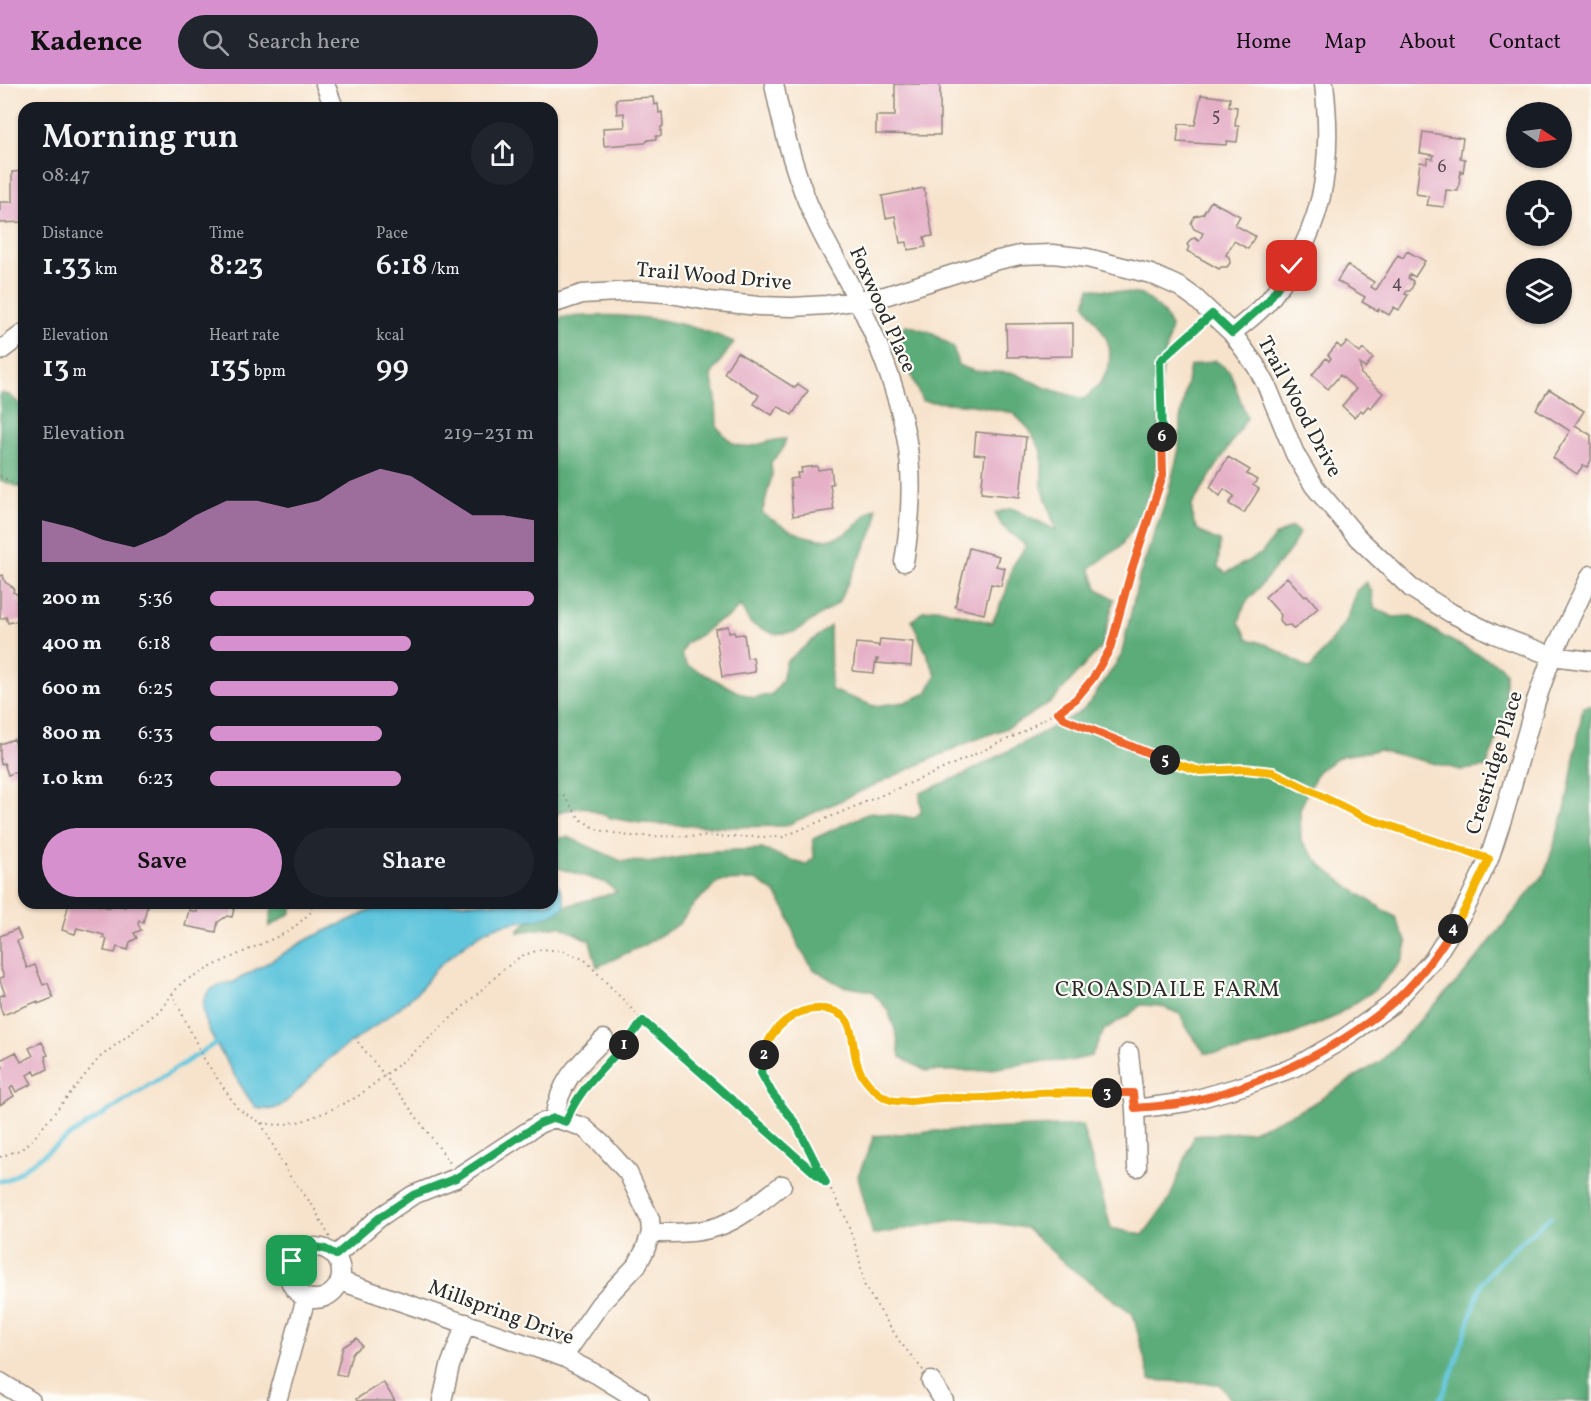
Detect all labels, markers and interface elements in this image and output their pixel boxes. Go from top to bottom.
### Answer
search box [178,15,598,69]
text: Kadence [30,23,142,62]
icon: search [199,26,232,59]
text: Search here [247,27,360,58]
text: Home [1236,28,1291,57]
text: Map [1324,28,1366,57]
text: About [1399,28,1456,57]
text: Contact [1489,28,1561,57]
north arrow [1506,102,1572,168]
map controls [1506,102,1572,324]
house number: 5 [1212,104,1220,129]
text: Morning run [42,116,239,162]
button: share [471,122,534,185]
house number: 6 [1437,155,1447,180]
text: 08:47 [42,162,91,190]
button: locate [1506,180,1572,246]
text: Distance [42,223,103,245]
text: Time [209,223,244,245]
text: Pace [376,223,408,245]
pin [1266,240,1317,291]
street label: Foxwood Place [841,242,923,378]
text: 1.33 [42,245,92,287]
text: 8:23 [209,245,263,287]
text: 6:18 [376,245,428,287]
icon: check [1275,249,1308,282]
street label: Trail Wood Drive [635,256,793,298]
button: layers [1506,258,1572,324]
text: km [92,259,118,281]
text: /km [428,259,460,281]
house number: 4 [1392,271,1402,296]
text: Elevation [42,325,109,347]
text: Heart rate [209,325,280,347]
text: kcal [376,325,404,347]
street label: Trail Wood Drive [1250,331,1348,483]
text: 13 [42,347,69,389]
text: 135 [209,347,251,389]
text: 99 [376,347,409,389]
text: m [69,361,87,383]
text: bpm [251,361,286,383]
text: Elevation [42,420,125,448]
text: 219–231 m [443,420,534,448]
pin: 6 [1147,422,1177,452]
text: 6 [1158,426,1166,448]
text: 200 m [42,585,100,613]
text: 5:36 [138,585,173,613]
text: 400 m [42,630,102,658]
text: 6:18 [138,630,171,658]
text: 600 m [42,675,101,703]
text: 6:25 [138,675,173,703]
street label: Crestridge Place [1459,687,1531,838]
text: 800 m [42,720,101,748]
text: 6:33 [138,720,173,748]
pin: 5 [1150,745,1180,775]
text: 5 [1161,749,1169,771]
text: 1.0 km [42,765,104,793]
text: 6:23 [138,765,173,793]
button: Save [42,828,282,897]
button: Share [294,828,534,897]
pin: 4 [1438,914,1468,944]
text: 4 [1448,918,1458,940]
district label: CROASDAILE FARM [1055,975,1281,1006]
pin: 1 [609,1030,639,1060]
text: 1 [621,1034,627,1056]
pin: 2 [749,1040,779,1070]
text: 2 [760,1044,768,1066]
pin: 3 [1092,1078,1122,1108]
text: 3 [1103,1082,1111,1104]
pin [266,1235,317,1286]
icon: arrive [275,1244,308,1277]
street label: Millspring Drive [424,1273,578,1353]

